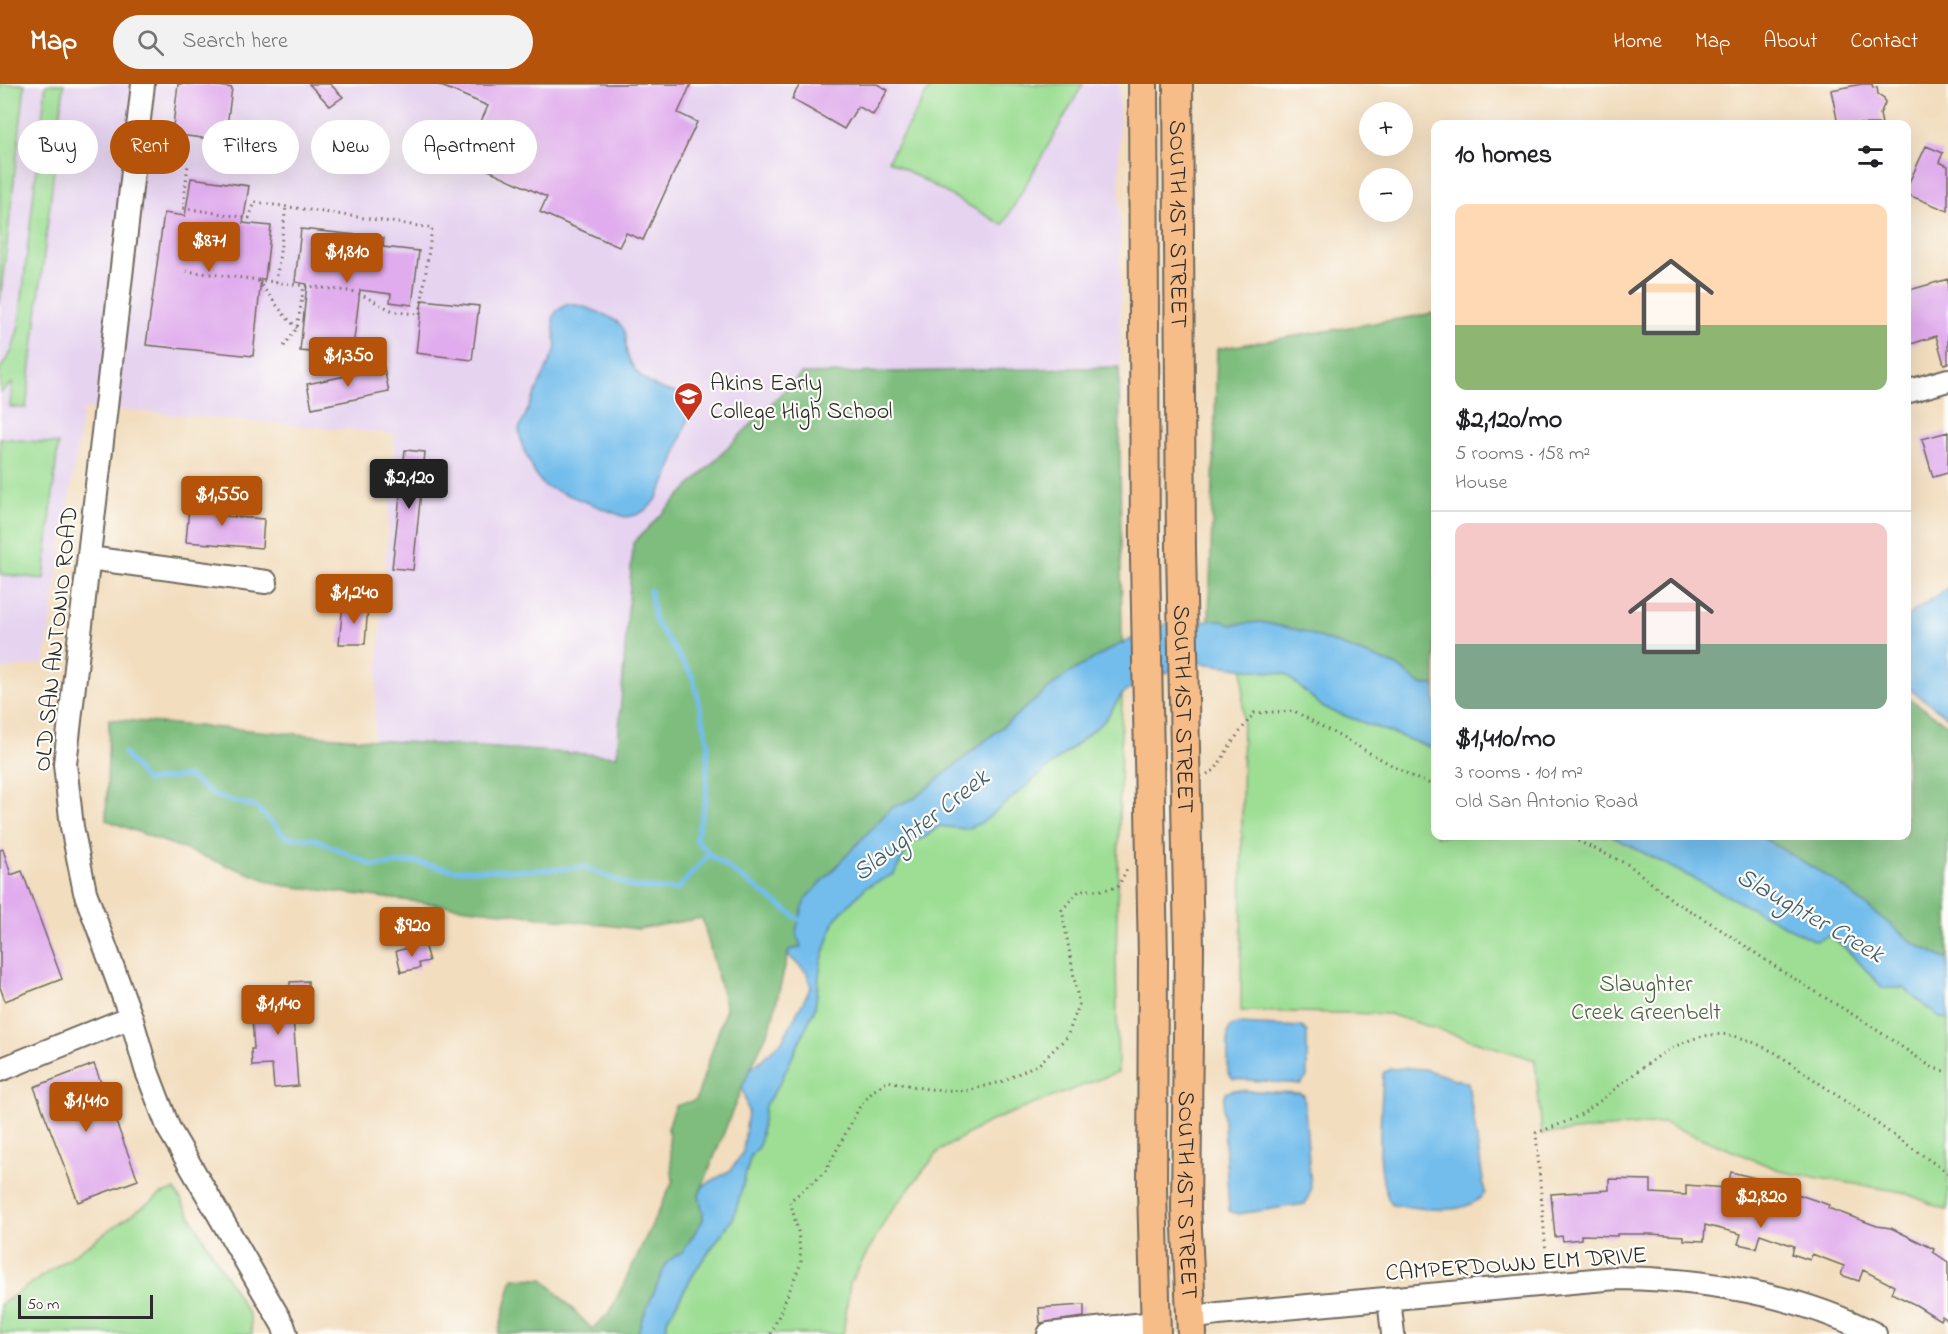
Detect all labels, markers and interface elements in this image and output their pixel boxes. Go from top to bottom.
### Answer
search box [113,15,533,69]
text: Map [30,22,77,63]
icon: search [134,26,167,59]
text: Search here [182,26,288,58]
text: Home [1613,27,1662,57]
text: Map [1695,27,1730,57]
text: About [1763,27,1817,57]
text: Contact [1850,27,1918,57]
map controls [1359,102,1413,222]
button: + [1359,102,1413,156]
chip: Buy [18,120,98,174]
chip: Rent [110,120,190,174]
chip: Filters [202,120,299,174]
chip: New [311,120,390,174]
chip: Apartment [402,120,537,174]
street label: SOUTH 1ST STREET [1158,120,1195,328]
text: 10 homes [1455,137,1552,175]
icon: filters [1854,140,1887,173]
button: − [1359,168,1413,222]
pin: $871 [173,222,245,273]
text: $871 [192,227,226,256]
pin: $1,810 [298,233,396,284]
text: $1,810 [325,238,369,267]
icon: home [1617,243,1725,351]
pin: $1,350 [299,337,397,388]
text: $1,350 [323,342,373,371]
place label: Akins Early College High School [710,367,893,430]
school or university icon: Akins Early College High School [673,380,705,422]
text: $2,120/mo [1455,402,1562,440]
text: 5 rooms · 158 m² [1455,440,1590,469]
pin: $2,120 [360,459,458,510]
text: $2,120 [384,464,434,493]
text: House [1455,469,1508,498]
pin: $1,550 [173,476,271,527]
text: $1,550 [195,481,249,510]
street label: OLD SAN ANTONIO ROAD [26,505,89,774]
icon: home [1617,562,1725,670]
pin: $1,240 [305,574,403,625]
text: $1,240 [330,579,378,608]
street label: SOUTH 1ST STREET [1162,605,1201,814]
text: $1,410/mo [1455,721,1555,759]
text: 3 rooms · 101 m² [1455,759,1583,788]
water label: Slaughter Creek [845,760,1000,892]
text: Old San Antonio Road [1455,788,1638,817]
water label: Slaughter Creek [1729,859,1892,975]
pin: $920 [376,907,448,958]
text: $920 [394,912,430,941]
park label: Slaughter Creek Greenbelt [1571,968,1721,1031]
pin: $1,140 [229,985,327,1036]
text: $1,140 [255,990,301,1019]
pin: $1,410 [37,1082,135,1133]
text: $1,410 [63,1087,109,1116]
street label: SOUTH 1ST STREET [1166,1091,1205,1300]
pin: $2,820 [1712,1178,1810,1229]
text: $2,820 [1735,1183,1787,1212]
street label: CAMPERDOWN ELM DRIVE [1384,1239,1648,1292]
scale bar [18,1292,153,1320]
text: 50 m [27,1293,59,1317]

